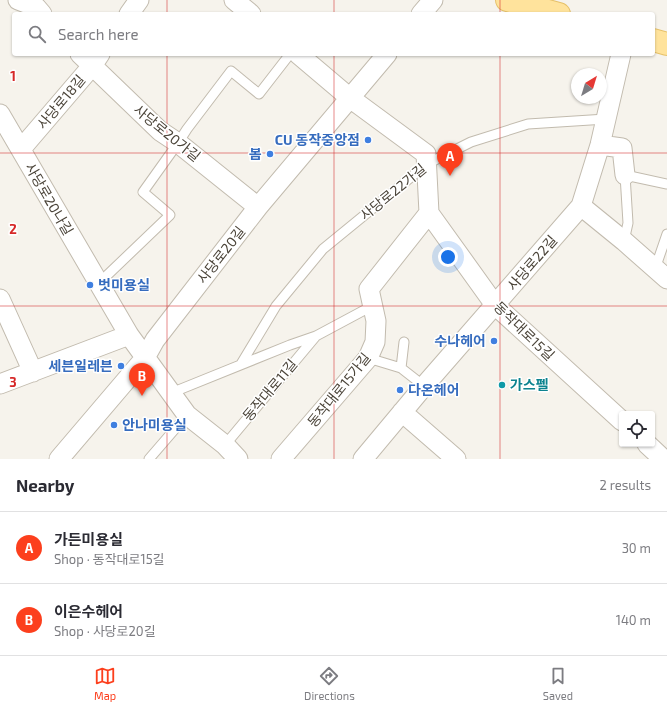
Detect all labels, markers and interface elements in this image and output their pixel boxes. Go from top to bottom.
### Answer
search box [12,12,655,56]
icon: search [26,23,48,45]
text: Search here [58,25,139,43]
text: 1 [10,68,16,84]
north arrow [571,68,607,104]
street label: 사당로18길 [33,71,88,132]
street label: 사당로20가길 [131,101,204,165]
place label: CU 동작중앙점 [275,131,360,148]
marker: CU 동작중앙점 [363,135,373,145]
pin: A [437,143,463,176]
place label: 봄 [249,145,262,162]
marker: 봄 [265,149,275,159]
street label: 사당로20나길 [22,160,77,238]
street label: 사당로22가길 [356,160,429,223]
text: 2 [9,221,17,237]
street label: 사당로20길 [193,223,248,287]
street label: 사당로22길 [503,232,560,294]
your location [438,247,458,267]
place label: 벗미용실 [98,276,150,293]
marker: 벗미용실 [85,280,95,290]
street label: 동작대로15길 [491,298,558,364]
place label: 수나헤어 [434,332,486,349]
marker: 수나헤어 [489,336,499,346]
street label: 동작대로15가길 [304,349,374,430]
street label: 동작대로11길 [239,355,300,424]
place label: 세븐일레븐 [49,357,113,374]
marker: 세븐일레븐 [116,361,126,371]
pin: B [129,363,155,396]
text: 3 [9,374,17,390]
place label: 가스펠 [510,376,549,393]
marker: 가스펠 [497,380,507,390]
place label: 다온헤어 [408,381,460,398]
marker: 다온헤어 [395,385,405,395]
map controls [619,411,655,447]
button: locate [619,411,655,447]
place label: 안나미용실 [122,416,186,433]
marker: 안나미용실 [109,420,119,430]
text: Nearby [16,475,74,495]
text: 2 results [599,477,651,493]
text: 가든미용실 [54,530,123,548]
text: A [25,540,33,556]
text: 30 m [622,540,651,556]
text: Shop · 동작대로15길 [54,551,165,567]
text: 이은수헤어 [54,602,123,620]
text: B [25,612,33,628]
text: 140 m [616,612,651,628]
text: Shop · 사당로20길 [54,623,156,639]
tab: Map [94,665,116,702]
tab: Directions [304,665,355,702]
tab: Saved [543,665,573,702]

